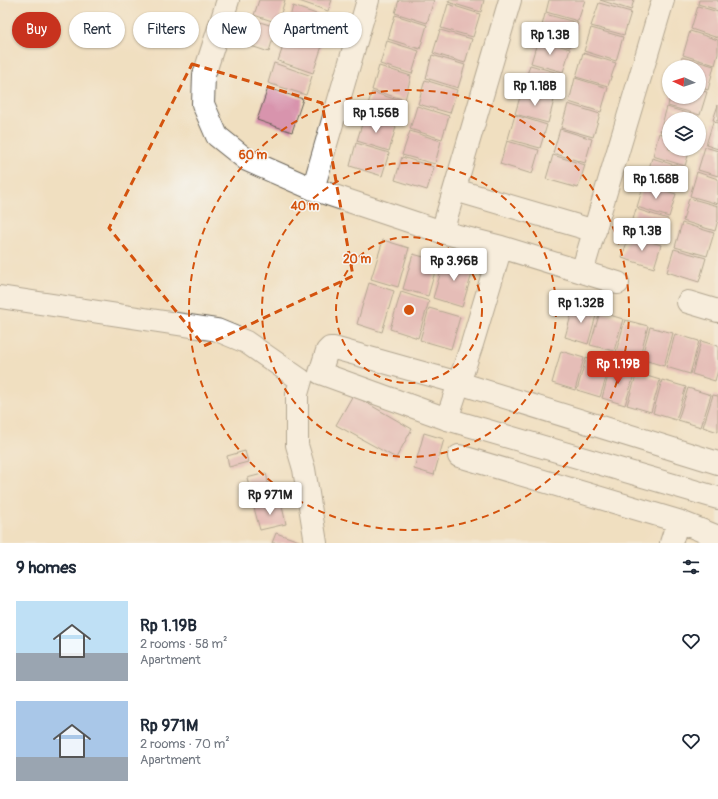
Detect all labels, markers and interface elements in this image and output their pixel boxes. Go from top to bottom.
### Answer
chip: Buy [12,12,61,48]
chip: Rent [69,12,125,48]
chip: Filters [133,12,199,48]
chip: New [207,12,261,48]
chip: Apartment [269,12,362,48]
pin: Rp 1.3B [513,22,587,56]
text: Rp 1.3B [530,27,570,43]
north arrow [662,60,706,104]
map controls [662,60,706,156]
pin: Rp 1.18B [494,73,576,107]
text: Rp 1.18B [513,78,557,94]
pin: Rp 1.56B [335,100,417,134]
text: Rp 1.56B [353,105,399,121]
button: layers [662,112,706,156]
text: 60 m [239,148,268,163]
pin: Rp 1.68B [615,166,697,200]
text: Rp 1.68B [633,171,679,187]
text: 40 m [290,199,320,214]
pin: Rp 1.3B [605,218,679,252]
text: Rp 1.3B [622,223,662,239]
pin: Rp 3.96B [413,248,495,282]
text: 20 m [343,252,371,267]
text: Rp 3.96B [430,253,478,269]
pin: Rp 1.32B [540,290,622,324]
text: Rp 1.32B [558,295,604,311]
centre of rings [402,303,416,317]
pin: Rp 1.19B [577,351,659,385]
text: Rp 1.19B [596,356,640,372]
pin: Rp 971M [233,482,307,516]
text: Rp 971M [248,487,292,503]
icon: filters [680,556,702,578]
text: 9 homes [16,557,76,578]
text: Rp 1.19B [140,615,197,636]
icon: home [48,617,96,665]
icon: heart [680,630,702,652]
text: 2 rooms · 58 m² [140,636,227,652]
text: Apartment [140,652,201,668]
text: Rp 971M [140,715,198,736]
icon: home [48,717,96,765]
icon: heart [680,730,702,752]
text: 2 rooms · 70 m² [140,736,230,752]
text: Apartment [140,752,201,768]

